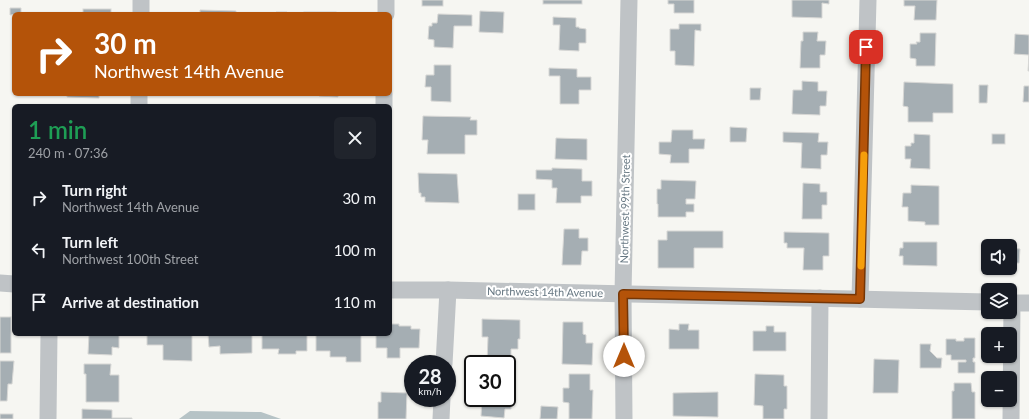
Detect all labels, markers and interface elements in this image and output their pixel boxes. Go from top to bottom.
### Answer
text: 30 m [94,26,157,60]
icon: right [28,28,80,80]
pin [849,30,883,64]
icon: arrive [855,36,877,58]
text: Northwest 14th Avenue [94,60,284,82]
text: 1 min [28,115,87,144]
button: close [334,117,376,159]
text: 240 m · 07:36 [28,145,108,161]
street label: Northwest 99th Street [617,154,632,264]
text: Turn right [62,181,127,199]
icon: right [28,187,50,209]
text: 30 m [342,189,376,207]
text: Northwest 14th Avenue [62,199,199,215]
text: Turn left [62,233,118,251]
icon: left [28,239,50,261]
map controls [981,239,1017,407]
button: sound [981,239,1017,275]
text: 100 m [334,241,376,259]
text: Northwest 100th Street [62,251,198,267]
button: layers [981,283,1017,319]
street label: Northwest 14th Avenue [487,284,603,299]
icon: arrive [28,291,50,313]
text: Arrive at destination [62,293,199,311]
text: 110 m [334,293,376,311]
button: + [981,327,1017,363]
position arrow [603,335,645,377]
speed limit sign: 30 [464,355,516,407]
text: 28 [418,364,442,388]
button: − [981,371,1017,407]
text: km/h [418,385,442,397]

